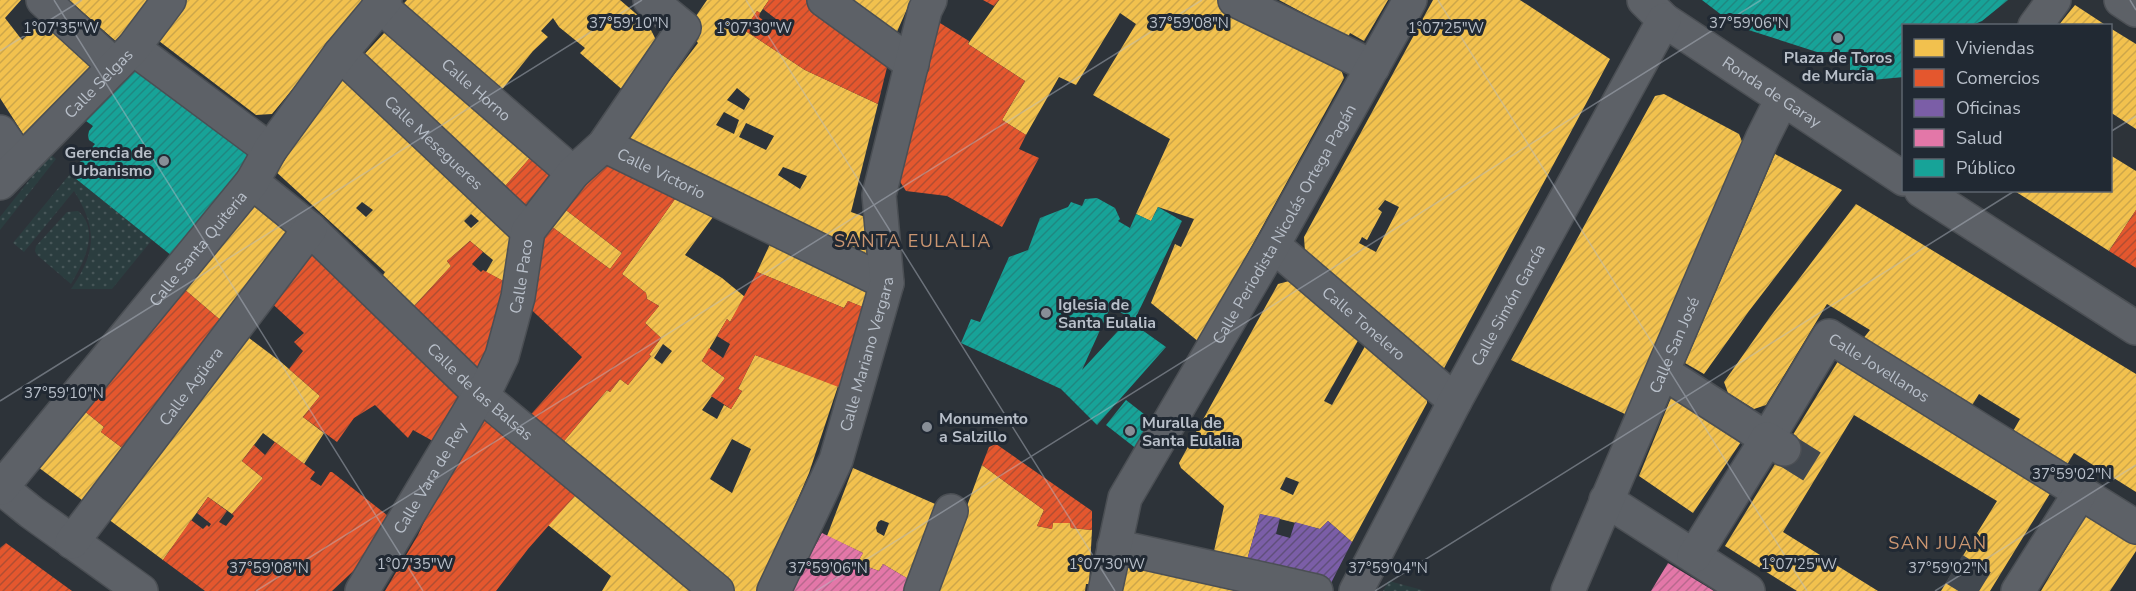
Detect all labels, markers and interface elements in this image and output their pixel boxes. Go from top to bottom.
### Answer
text: 37°59'10"N [589,13,669,33]
text: 37°59'08"N [1149,13,1229,33]
text: 37°59'06"N [1709,13,1789,33]
text: 1°07'35"W [23,18,100,38]
text: 1°07'30"W [716,18,793,38]
text: 1°07'25"W [1408,18,1485,38]
legend [1902,24,2112,192]
marker: Plaza de Toros de Murcia [1831,31,1845,45]
text: Viviendas [1955,36,2035,60]
street label: Calle Selgas [60,44,138,124]
place label: Plaza de Toros de Murcia [1784,47,1892,87]
street label: Ronda de Garay [1718,52,1826,134]
street label: Calle Horno [436,54,516,127]
text: Comercios [1956,66,2040,90]
street label: Calle Mesegueres [379,91,487,195]
text: Oficinas [1956,96,2021,120]
street label: Calle Periodista Nicolás Ortega Pagán [1207,100,1362,348]
text: Salud [1956,126,2003,150]
place label: Gerencia de Urbanismo [64,142,152,182]
street label: Calle Victorio [613,143,709,205]
marker: Gerencia de Urbanismo [157,154,171,168]
text: Público [1956,156,2016,180]
street label: Calle Santa Quiteria [144,186,252,311]
district label: SANTA EULALIA [834,229,992,253]
street label: Calle Paco [504,237,539,316]
street label: Calle Simón García [1466,240,1551,370]
street label: Calle Mariano Vergara [835,276,899,434]
street label: Calle Tonelero [1317,282,1410,366]
street label: Calle San José [1644,293,1705,397]
place label: Iglesia de Santa Eulalia [1058,294,1156,334]
marker: Iglesia de Santa Eulalia [1039,306,1053,320]
street label: Calle Jovellanos [1824,328,1933,408]
street label: Calle de las Balsas [422,338,537,446]
street label: Calle Agüera [154,343,229,431]
text: 37°59'10"N [24,383,104,403]
place label: Monumento a Salzillo [939,408,1028,448]
place label: Muralla de Santa Eulalia [1142,412,1240,452]
street label: Calle Vara de Rey [389,417,473,538]
marker: Monumento a Salzillo [920,420,934,434]
marker: Muralla de Santa Eulalia [1123,424,1137,438]
text: 37°59'02"N [2032,464,2112,484]
district label: SAN JUAN [1888,531,1988,555]
text: 1°07'35"W [377,554,454,574]
text: 1°07'30"W [1069,554,1146,574]
text: 1°07'25"W [1761,554,1838,574]
text: 37°59'08"N [229,558,309,578]
text: 37°59'06"N [788,558,868,578]
text: 37°59'04"N [1348,558,1428,578]
text: 37°59'02"N [1908,558,1988,578]

